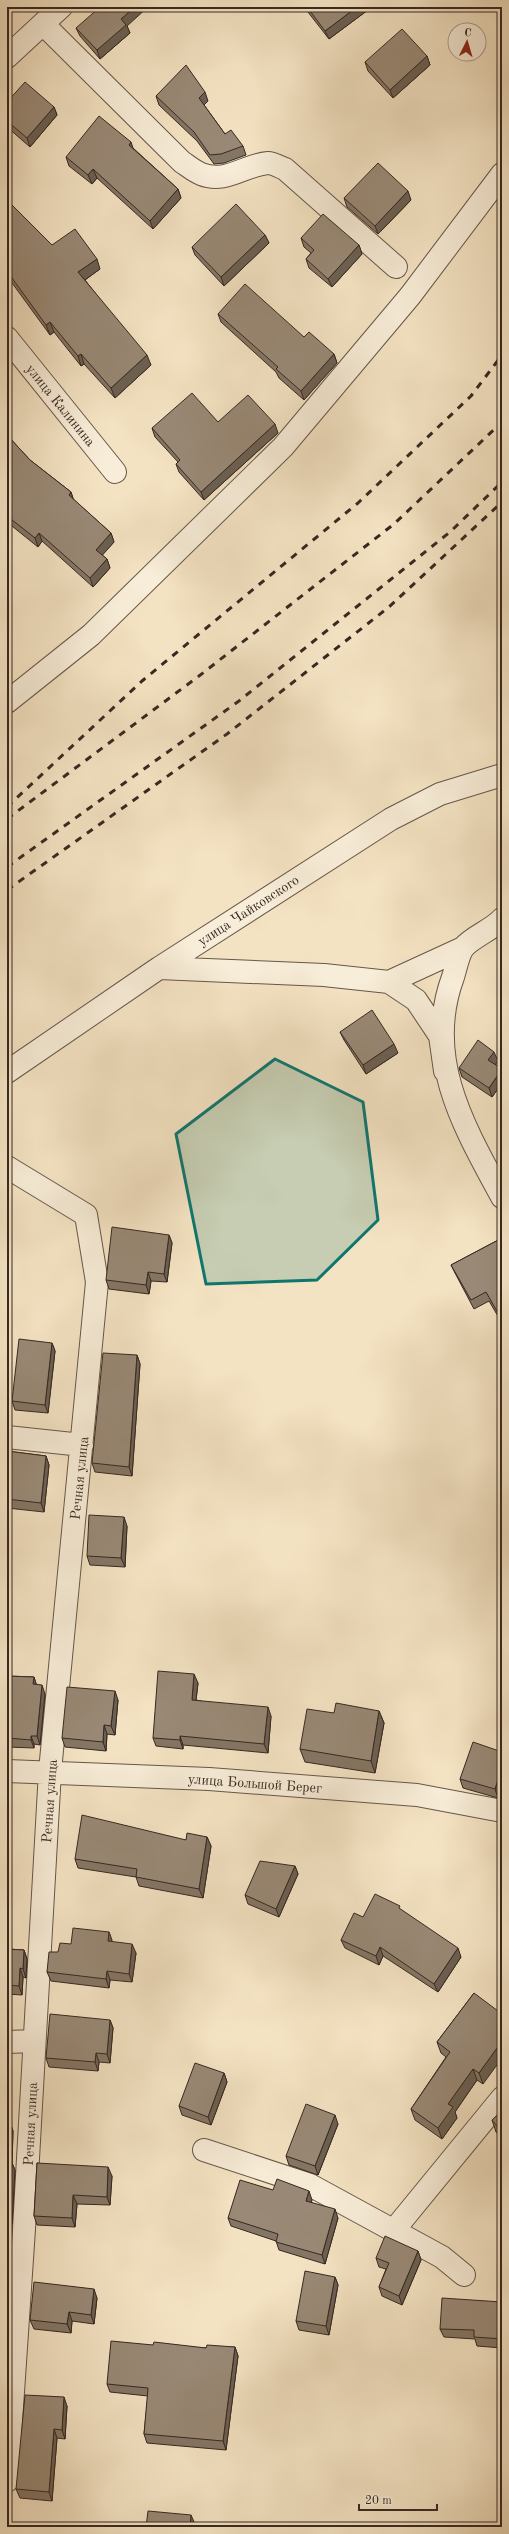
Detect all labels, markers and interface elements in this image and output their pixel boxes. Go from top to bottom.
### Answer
north arrow [447,22,487,62]
text: С [464,28,472,39]
street label: улица Калинина [23,362,98,449]
street label: улица Чайковского [195,873,302,949]
street label: Речная улица [69,1436,91,1520]
street label: Речная улица [40,1759,60,1843]
street label: улица Большой Берег [187,1772,323,1796]
street label: Речная улица [22,2082,40,2166]
scale bar [359,2486,437,2512]
text: 20 m [365,2495,392,2507]

